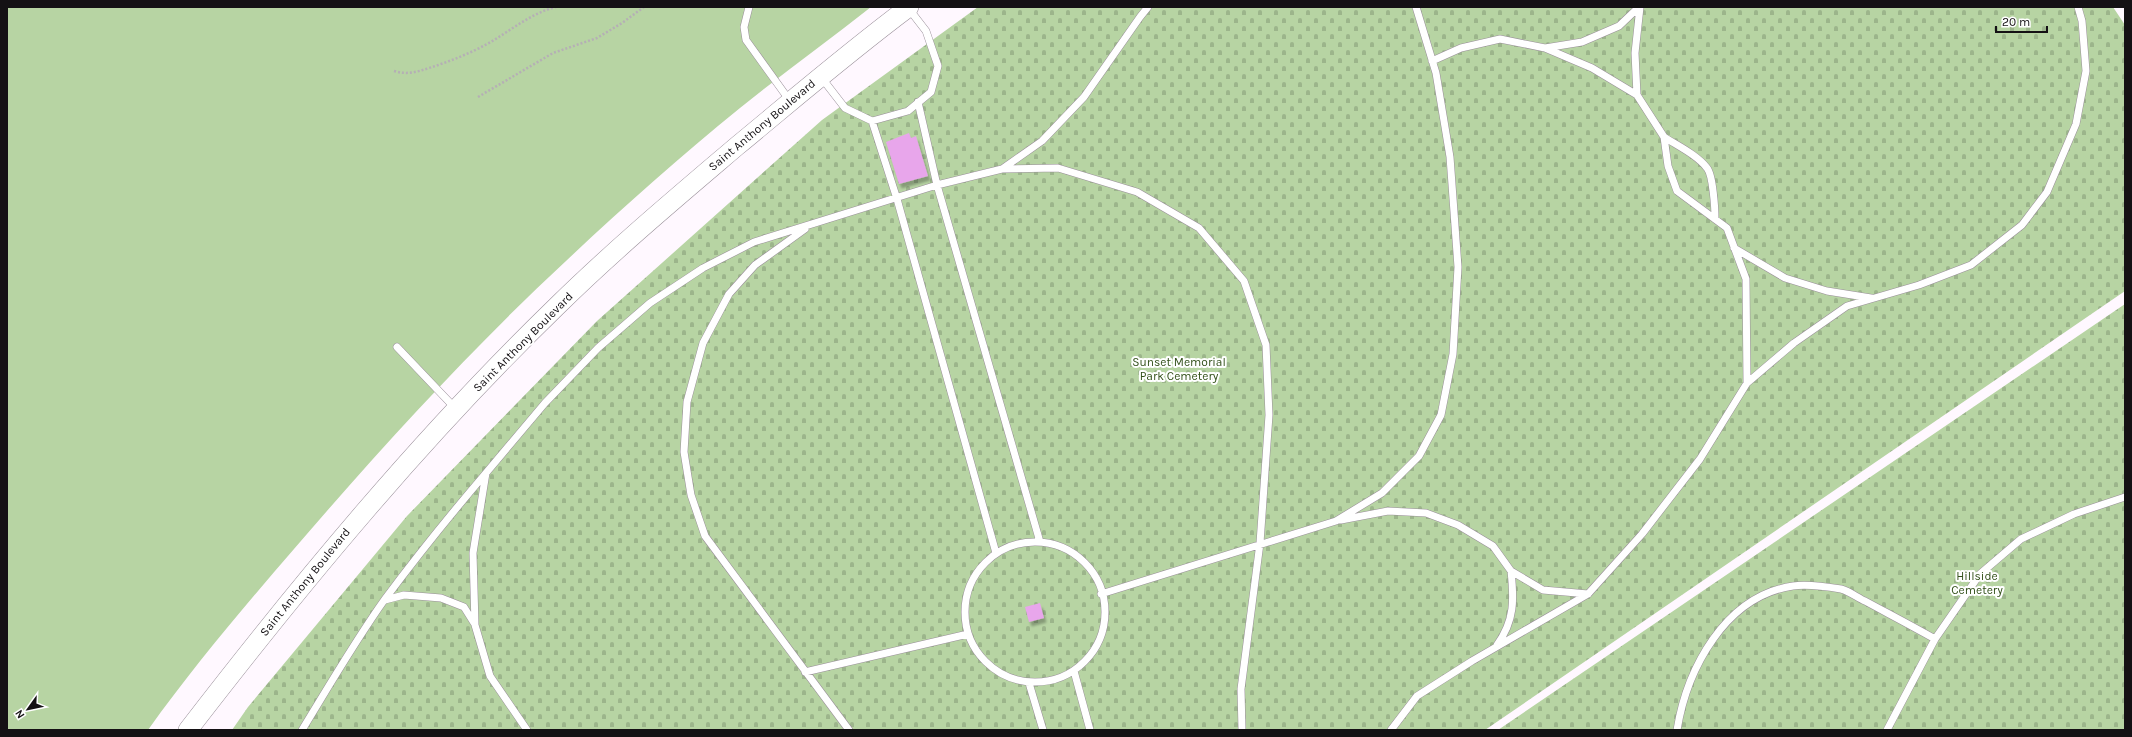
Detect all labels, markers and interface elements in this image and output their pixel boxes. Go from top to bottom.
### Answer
scale bar [1996,8,2047,34]
text: 20 m [2002,15,2030,29]
street label: Saint Anthony Boulevard [706,76,818,174]
street label: Saint Anthony Boulevard [470,289,576,395]
park label: Sunset Memorial Park Cemetery [1132,355,1226,383]
street label: Saint Anthony Boulevard [257,525,353,639]
park label: Hillside Cemetery [1951,569,2003,597]
north arrow [8,689,48,729]
text: N [12,707,28,721]

